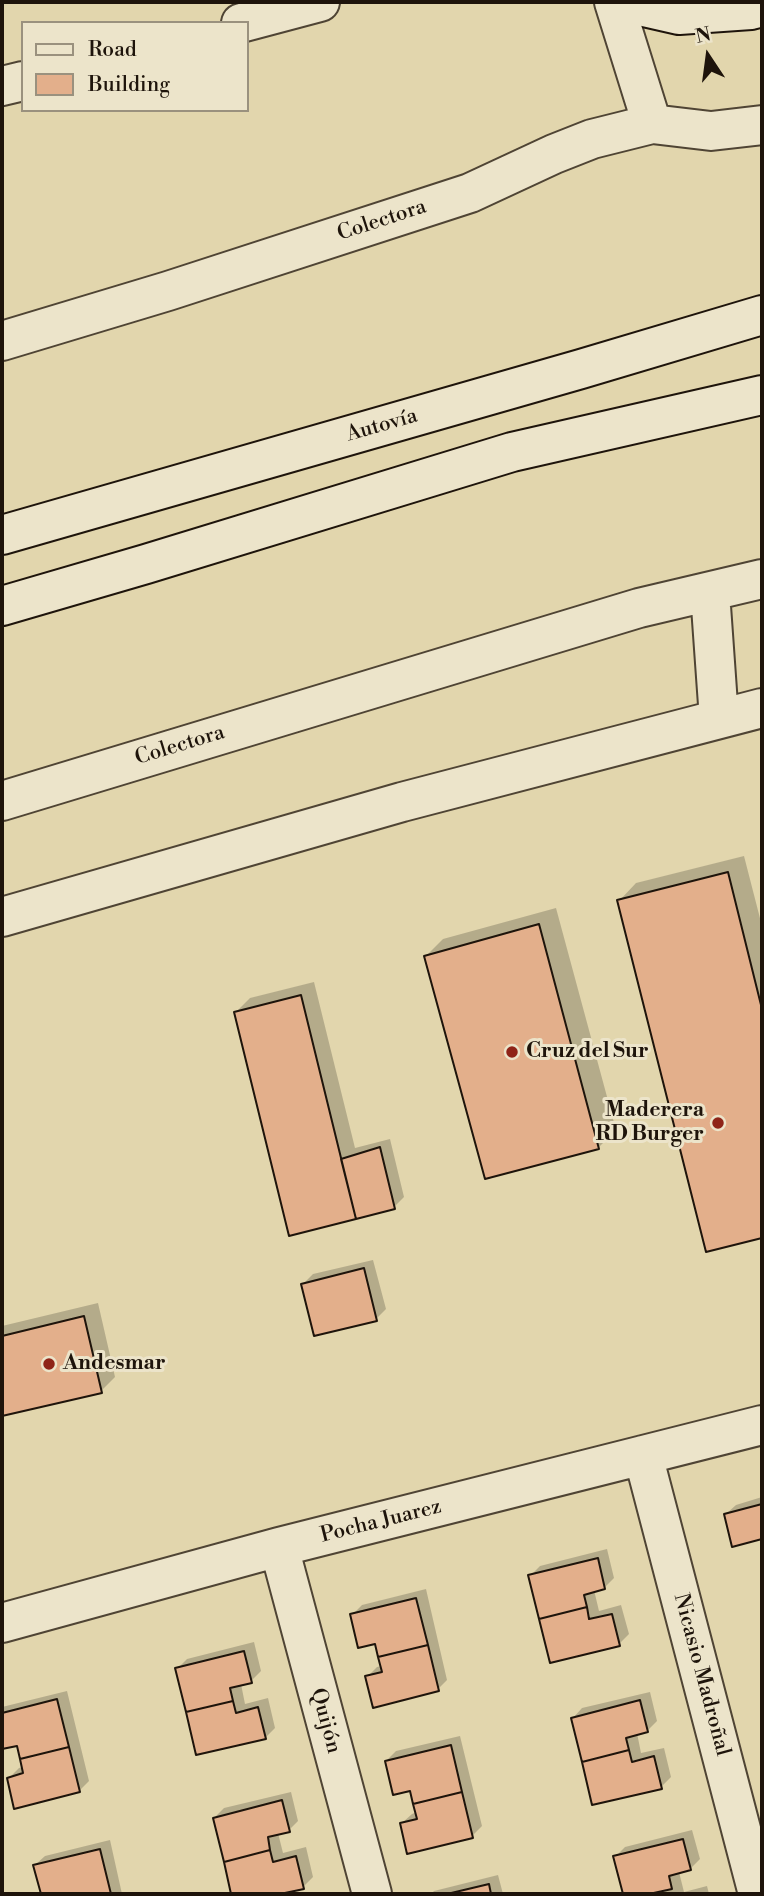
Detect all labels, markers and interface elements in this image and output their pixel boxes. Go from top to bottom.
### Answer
legend [21,21,248,112]
north arrow [673,21,743,91]
text: N [693,22,713,49]
text: Road [88,37,137,63]
text: Building [88,72,170,98]
street label: Colectora [334,195,430,247]
street label: Autovía [344,404,420,448]
street label: Colectora [132,720,228,772]
place label: Cruz del Sur [526,1039,649,1065]
marker: Cruz del Sur [504,1044,520,1060]
place label: Maderera RD Burger [595,1098,704,1148]
marker: Maderera RD Burger [710,1115,726,1131]
place label: Andesmar [63,1351,166,1377]
marker: Andesmar [41,1356,57,1372]
street label: Pocha Juarez [318,1495,444,1549]
street label: Nicasio Madroñal [667,1591,735,1759]
street label: Quijón [304,1686,346,1756]

